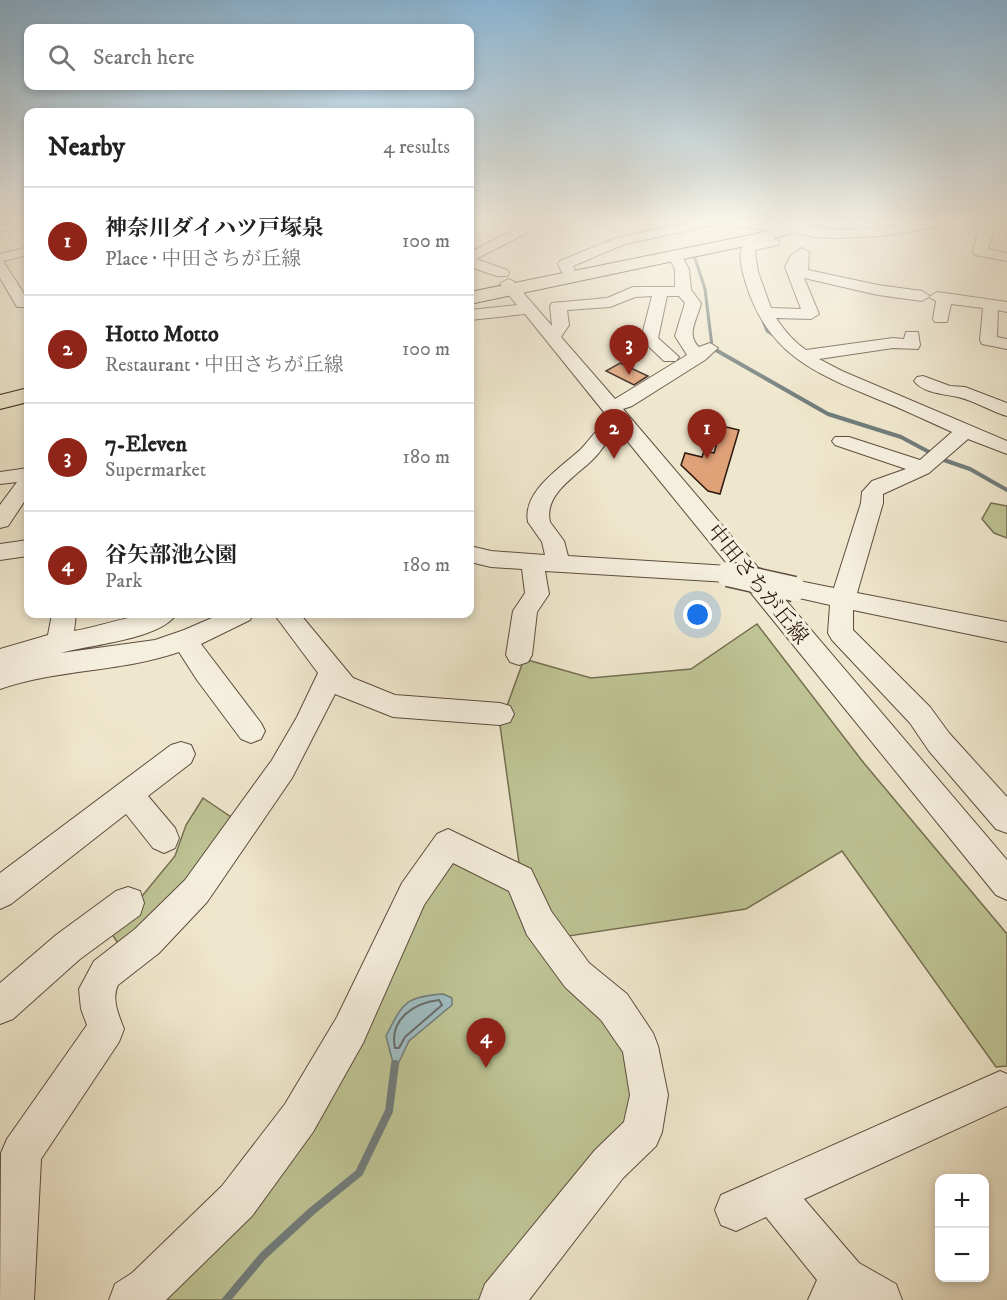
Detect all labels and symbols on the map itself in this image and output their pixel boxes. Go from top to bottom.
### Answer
pin: 3 [610,326,648,375]
pin: 2 [594,410,634,459]
pin: 1 [688,410,726,459]
street label: 中田さちが丘線 [701,519,814,650]
your location [683,600,712,629]
pin: 4 [466,1018,506,1068]

